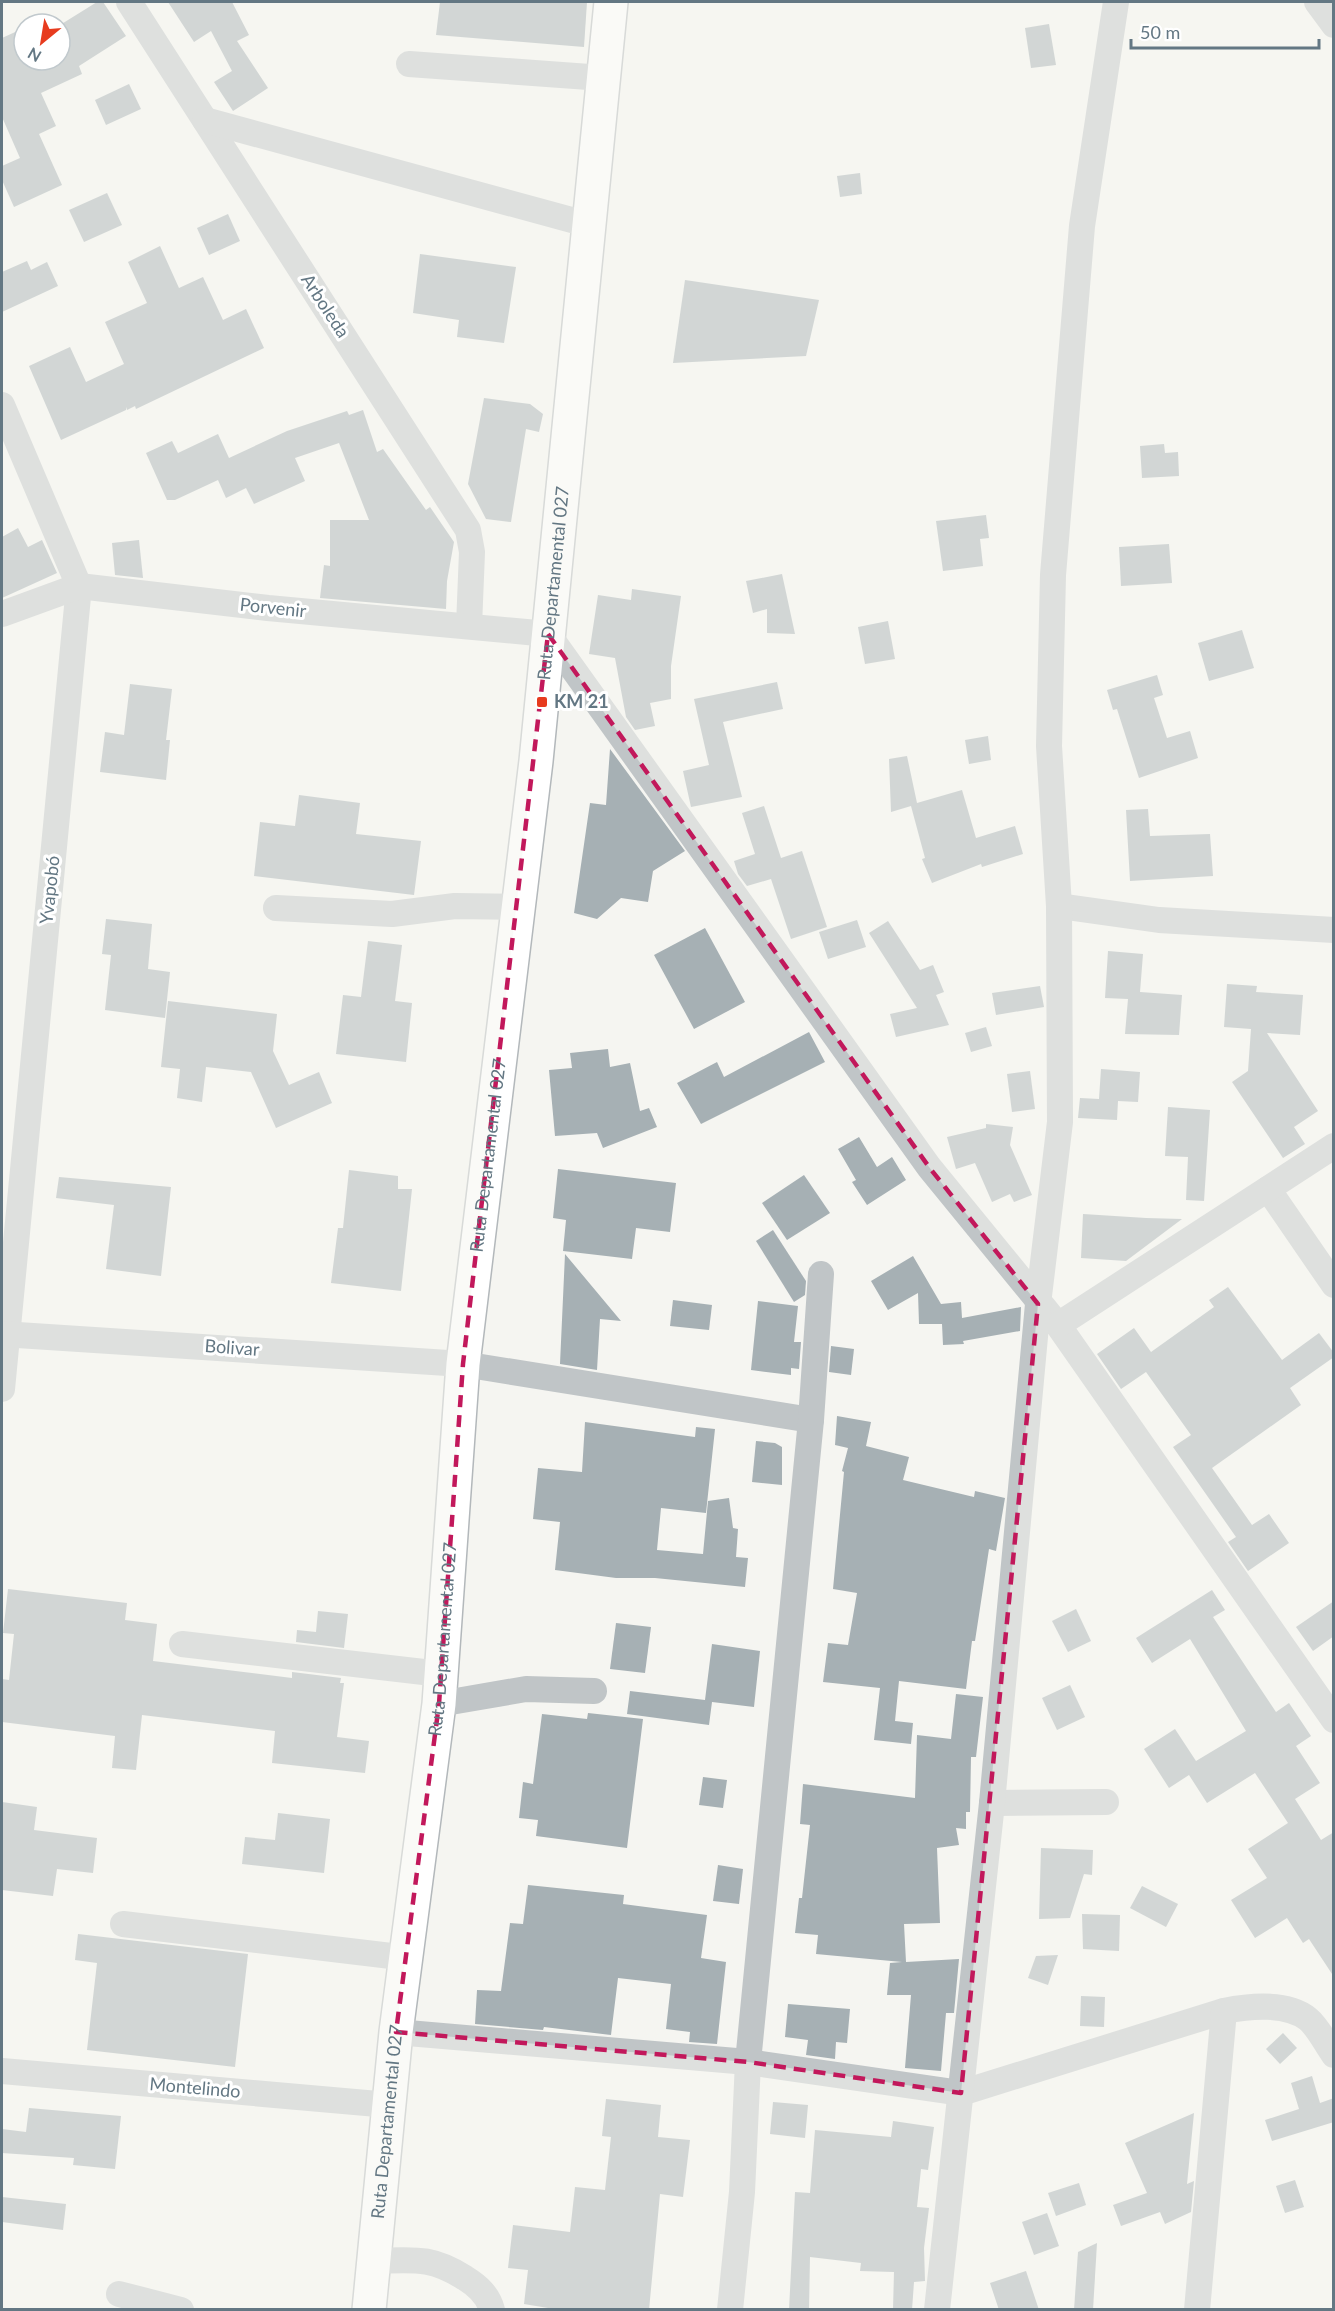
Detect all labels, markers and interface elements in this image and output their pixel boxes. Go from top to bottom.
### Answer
north arrow [12,12,72,72]
scale bar [1131,12,1318,50]
text: 50 m [1140,21,1180,43]
text: N [24,44,44,67]
street label: Arboleda [297,269,355,342]
street label: Ruta Departamental 027 [532,485,573,681]
street label: Porvenir [239,593,308,621]
place label: KM 21 [554,690,609,712]
marker: KM 21 [535,695,549,709]
street label: Yvapobó [34,855,64,925]
street label: Ruta Departamental 027 [465,1057,510,1253]
street label: Bolivar [204,1334,261,1360]
street label: Ruta Departamental 027 [423,1541,460,1738]
street label: Ruta Departamental 027 [366,2023,407,2220]
street label: Montelindo [149,2072,242,2102]

